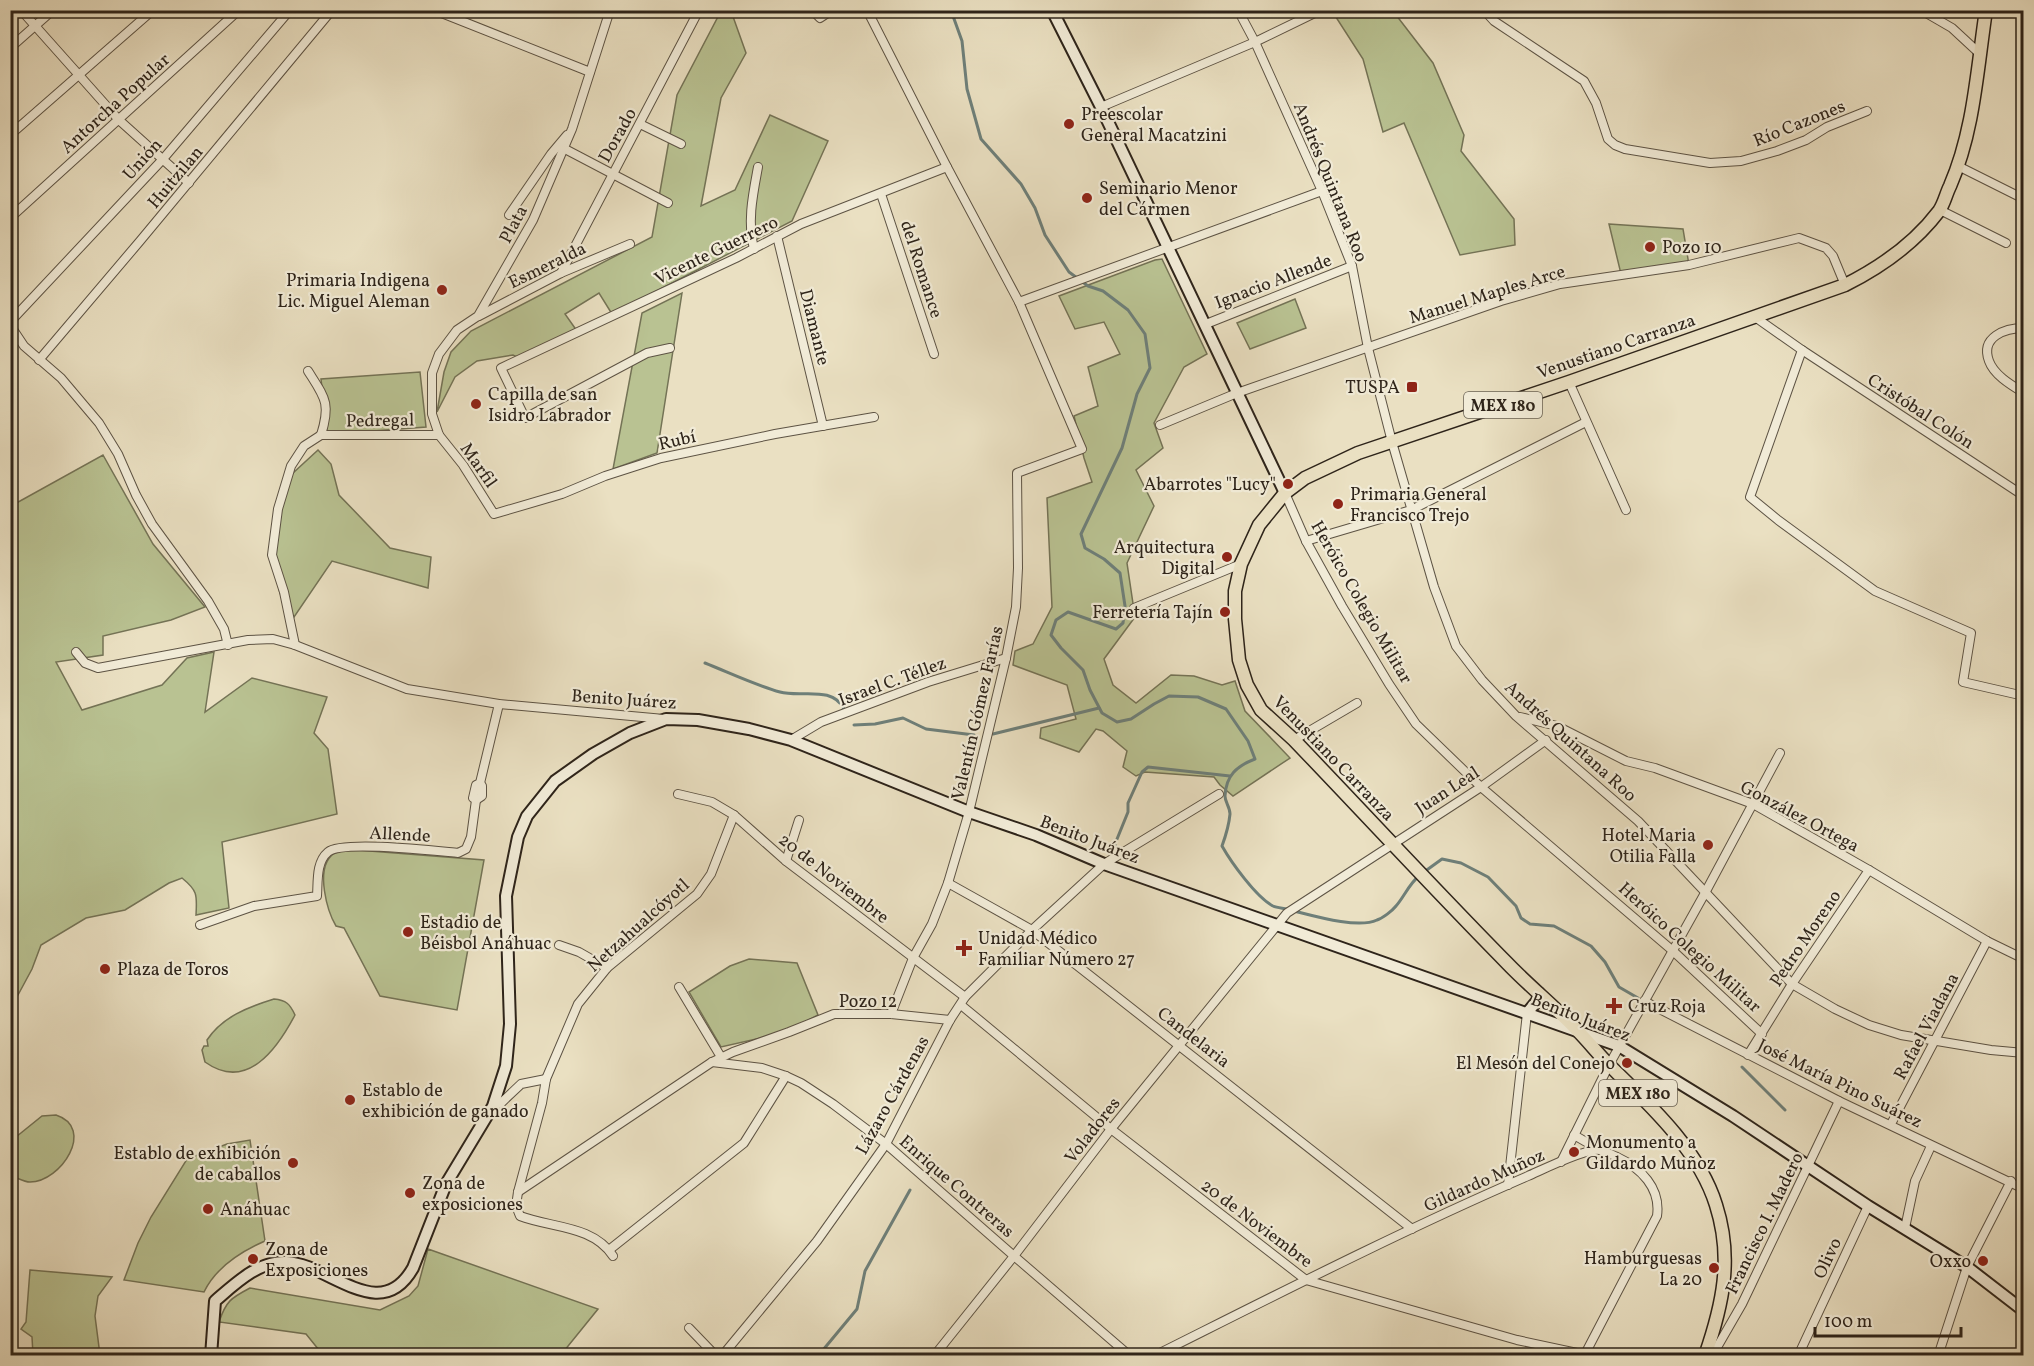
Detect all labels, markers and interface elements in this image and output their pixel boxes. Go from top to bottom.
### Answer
street label: Antorcha Popular [56,48,177,160]
street label: Río Cazones [1750,95,1849,154]
street label: Andrés Quintana Roo [1286,99,1373,266]
place label: Preescolar General Macatzini [1081,103,1227,149]
street label: Dorado [593,104,644,168]
marker: Preescolar General Macatzini [1062,117,1076,131]
street label: Unión [118,133,169,186]
street label: Huitzilan [142,141,210,215]
place label: Seminario Menor del Cármen [1099,177,1238,223]
marker: Seminario Menor del Cármen [1080,191,1094,205]
street label: Plata [494,201,535,248]
street label: Vicente Guerrero [650,211,783,292]
street label: del Romance [893,217,948,322]
place label: Pozo 10 [1662,236,1722,261]
street label: Esmeralda [504,237,591,296]
marker: Pozo 10 [1643,240,1657,254]
street label: Ignacio Allende [1211,249,1336,316]
street label: Manuel Maples Arce [1406,260,1569,331]
place label: Primaria Indigena Lic. Miguel Aleman [277,269,430,315]
marker: Primaria Indigena Lic. Miguel Aleman [435,283,449,297]
street label: Diamante [792,287,835,368]
street label: Venustiano Carranza [1534,309,1699,386]
street label: Cristóbal Colón [1862,368,1979,456]
place label: TUSPA [1345,376,1400,401]
marker: TUSPA [1405,380,1419,394]
place label: Capilla de san Isidro Labrador [488,383,611,429]
road number: MEX 180 [1464,392,1542,418]
marker: Capilla de san Isidro Labrador [469,397,483,411]
street label: Pedregal [346,408,414,435]
street label: Rubí [656,425,699,458]
street label: Marfil [453,438,502,493]
place label: Abarrotes "Lucy" [1144,473,1276,498]
marker: Abarrotes "Lucy" [1281,477,1295,491]
place label: Primaria General Francisco Trejo [1350,483,1487,529]
marker: Primaria General Francisco Trejo [1331,497,1345,511]
street label: Heróico Colegio Militar [1304,517,1418,689]
place label: Arquitectura Digital [1114,536,1215,582]
marker: Arquitectura Digital [1220,550,1234,564]
place label: Ferretería Tajín [1092,601,1213,626]
marker: Ferretería Tajín [1218,605,1232,619]
street label: Valentín Gómez Farías [946,624,1011,803]
street label: Israel C. Téllez [835,651,950,713]
street label: Andrés Quintana Roo [1498,676,1642,808]
street label: Benito Juárez [570,684,677,717]
street label: Venustiano Carranza [1266,691,1400,827]
street label: Juan Leal [1411,761,1485,821]
street label: González Ortega [1735,775,1863,859]
street label: Benito Juárez [1036,810,1143,871]
street label: Allende [369,821,431,850]
place label: Hotel Maria Otilia Falla [1602,824,1696,870]
street label: 20 de Noviembre [772,828,894,930]
marker: Hotel Maria Otilia Falla [1701,838,1715,852]
street label: Netzahualcóyotl [582,873,696,979]
street label: Heróico Colegio Militar [1612,877,1766,1019]
street label: Pedro Moreno [1765,885,1848,992]
place label: Estadio de Béisbol Anáhuac [420,911,551,957]
marker: Estadio de Béisbol Anáhuac [401,925,415,939]
place label: Unidad Médico Familiar Número 27 [978,927,1135,973]
marker: Unidad Médico Familiar Número 27 [955,939,973,957]
place label: Plaza de Toros [117,958,229,983]
marker: Plaza de Toros [98,962,112,976]
street label: Rafael Viadana [1889,969,1966,1085]
street label: Benito Juárez [1527,988,1634,1049]
street label: Pozo 12 [839,990,897,1015]
place label: Cruz Roja [1628,995,1706,1020]
marker: Cruz Roja [1605,997,1623,1015]
street label: Candelaria [1151,1002,1235,1075]
street label: Lázaro Cárdenas [850,1032,936,1160]
street label: José María Pino Suárez [1753,1034,1926,1135]
place label: El Mesón del Conejo [1456,1052,1615,1077]
marker: El Mesón del Conejo [1620,1056,1634,1070]
place label: Establo de exhibición de ganado [362,1079,529,1125]
road number: MEX 180 [1599,1080,1677,1106]
marker: Establo de exhibición de ganado [343,1093,357,1107]
street label: Voladores [1059,1093,1127,1169]
street label: Enrique Contreras [893,1130,1019,1244]
place label: Monumento a Gildardo Muñoz [1586,1131,1716,1177]
place label: Establo de exhibición de caballos [114,1142,281,1188]
street label: Gildardo Muñoz [1420,1144,1549,1219]
marker: Monumento a Gildardo Muñoz [1567,1145,1581,1159]
street label: Francisco I. Madero [1720,1149,1811,1299]
marker: Establo de exhibición de caballos [286,1156,300,1170]
place label: Zona de exposiciones [422,1172,523,1218]
street label: 20 de Noviembre [1195,1174,1317,1275]
marker: Zona de exposiciones [403,1186,417,1200]
place label: Anáhuac [220,1198,290,1223]
marker: Anáhuac [201,1202,215,1216]
street label: Olivo [1808,1234,1849,1283]
place label: Zona de Exposiciones [265,1238,368,1284]
place label: Hamburguesas La 20 [1584,1247,1702,1293]
place label: Oxxo [1930,1250,1971,1275]
marker: Zona de Exposiciones [246,1252,260,1266]
marker: Oxxo [1976,1254,1990,1268]
marker: Hamburguesas La 20 [1707,1261,1721,1275]
scale bar [1815,1300,1960,1338]
text: 100 m [1824,1310,1873,1335]

